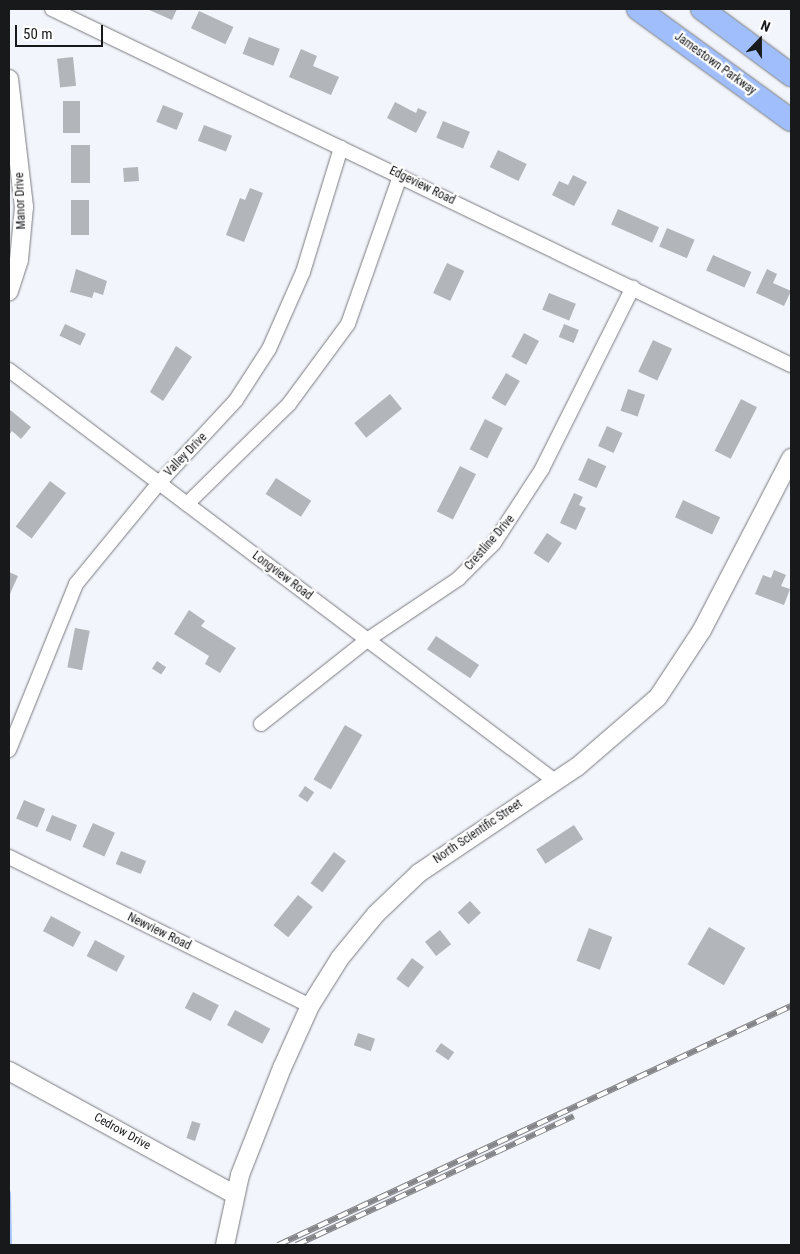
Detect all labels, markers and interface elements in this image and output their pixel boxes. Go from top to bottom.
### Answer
scale bar [18,15,105,47]
north arrow [735,15,785,65]
text: N [759,17,773,35]
text: 50 m [23,25,53,43]
street label: Jamestown Parkway [671,30,759,98]
street label: Edgeview Road [387,164,457,208]
street label: Manor Drive [13,172,29,230]
street label: Valley Drive [162,430,210,480]
street label: Crestline Drive [462,512,518,574]
street label: Longview Road [249,549,315,603]
street label: North Scientific Street [431,797,525,867]
street label: Newview Road [125,910,193,954]
street label: Cedrow Drive [91,1111,153,1153]

